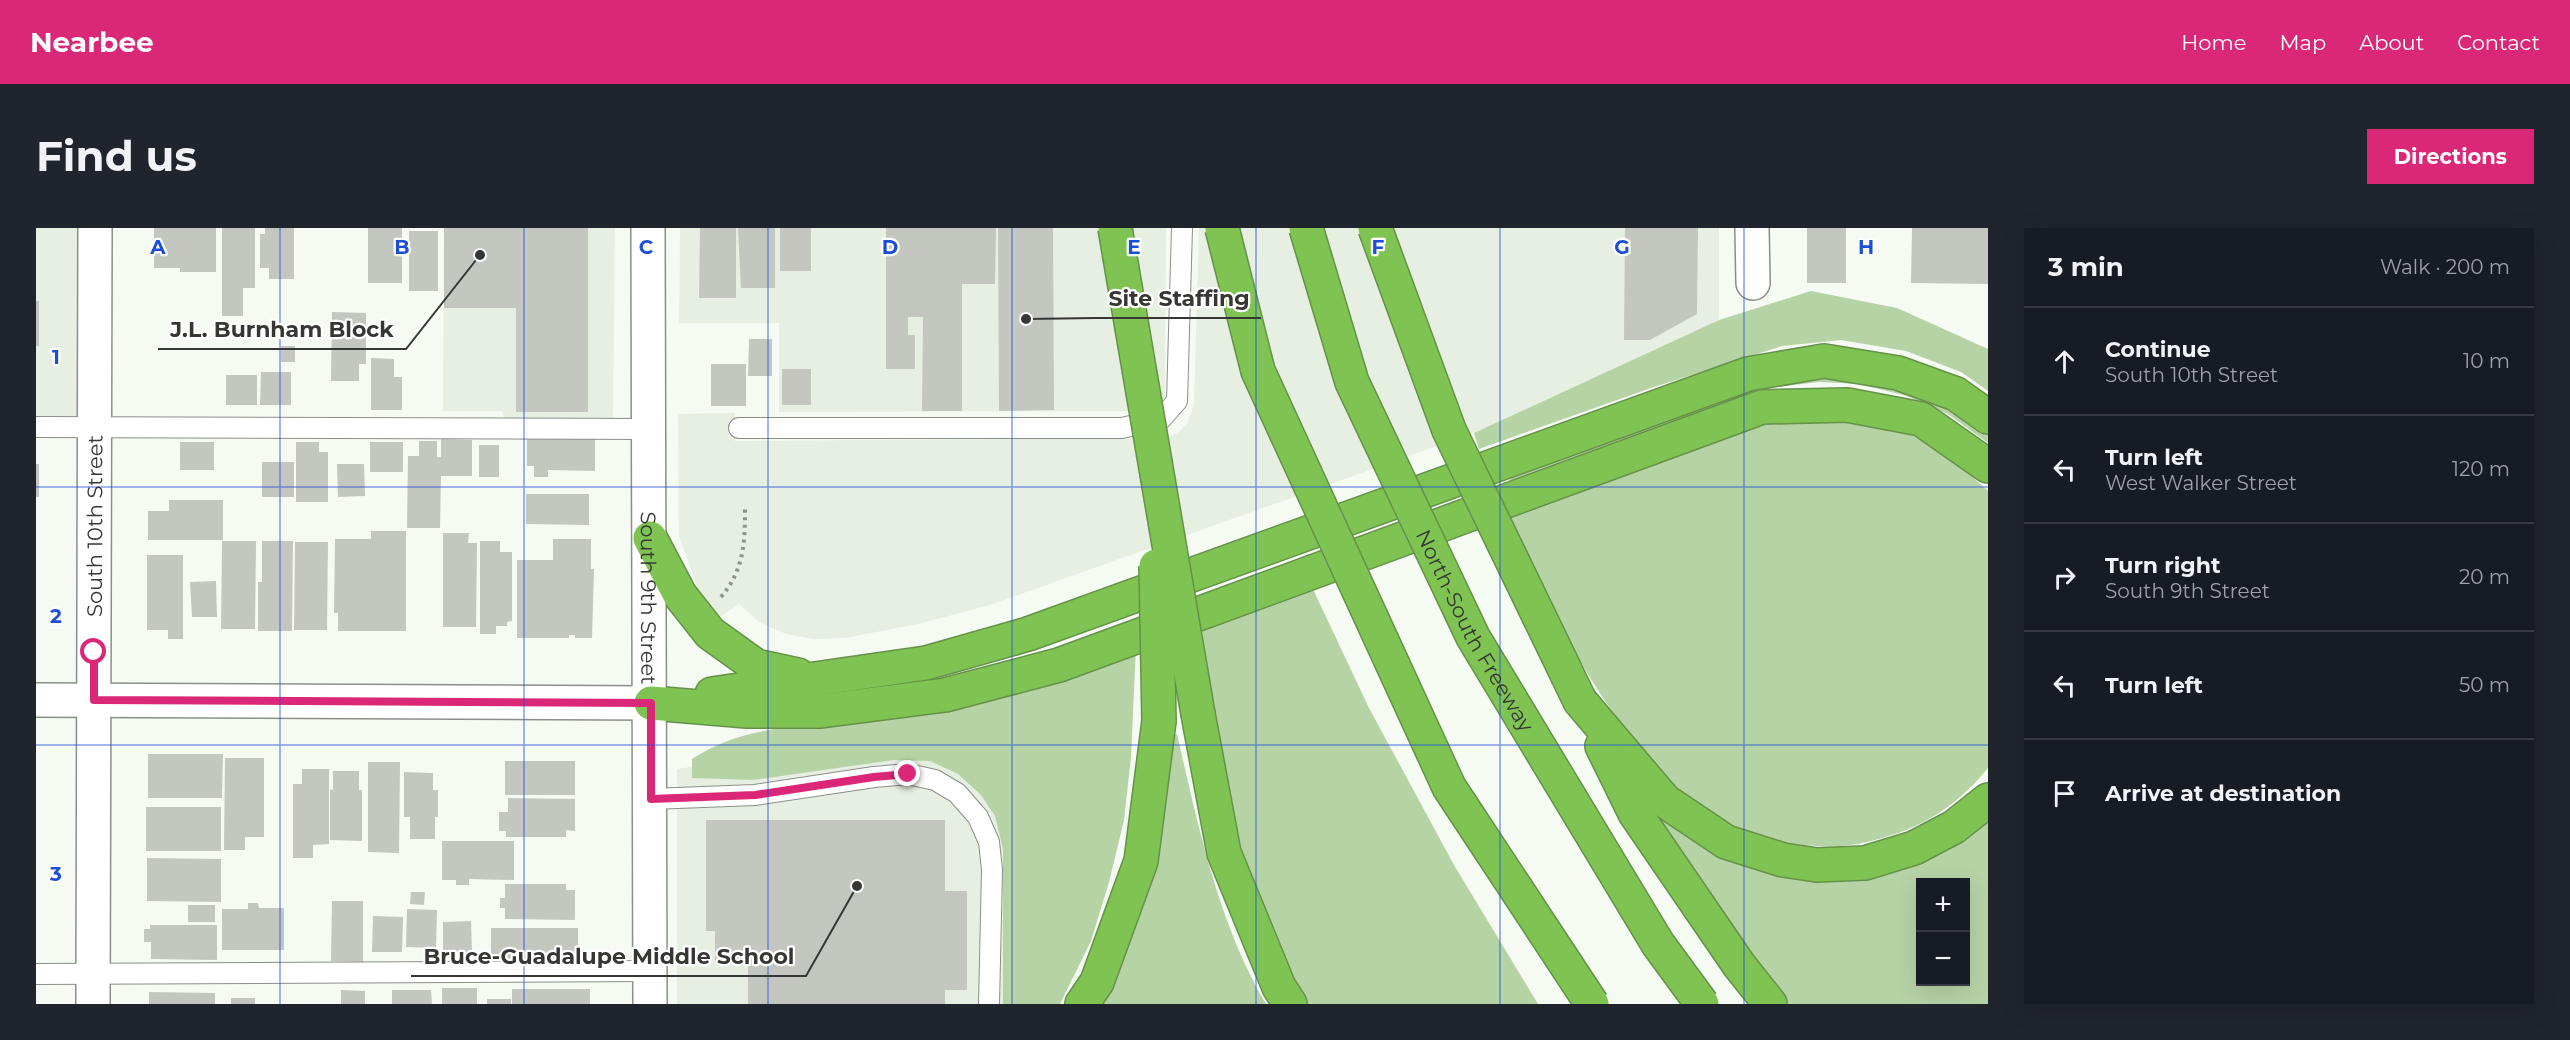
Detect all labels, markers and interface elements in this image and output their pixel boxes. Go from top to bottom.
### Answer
text: Nearbee [30,25,154,59]
text: Home [2181,30,2246,55]
text: Map [2279,30,2326,55]
text: About [2359,30,2424,55]
text: Contact [2457,30,2540,55]
button: Directions [2367,129,2534,184]
text: Find us [36,130,197,182]
text: A [149,235,166,259]
text: B [394,235,410,259]
text: C [639,235,654,259]
text: D [882,235,898,259]
text: E [1127,235,1141,259]
text: F [1372,235,1385,259]
text: G [1614,235,1630,259]
text: H [1858,235,1874,259]
text: 3 min [2048,251,2124,283]
text: Walk · 200 m [2380,255,2510,279]
callout: Site Staffing [1096,278,1261,318]
text: Site Staffing [1108,285,1250,312]
callout: J.L. Burnham Block [158,309,406,349]
text: J.L. Burnham Block [169,316,394,343]
text: Continue [2105,336,2211,363]
text: 1 [52,345,60,369]
icon: ahead [2048,345,2081,378]
text: 10 m [2463,349,2510,373]
text: South 10th Street [2105,363,2278,387]
street label: South 10th Street [81,435,107,617]
text: Turn left [2105,444,2203,471]
icon: left [2048,453,2081,486]
text: 120 m [2452,457,2510,481]
text: West Walker Street [2105,471,2297,495]
street label: South 9th Street [636,511,662,685]
street label: North-South Freeway [1411,525,1540,736]
text: Turn right [2105,552,2220,579]
icon: right [2048,561,2081,594]
text: 20 m [2459,565,2510,589]
text: South 9th Street [2105,579,2270,603]
text: 2 [50,604,62,628]
route start [80,638,106,664]
icon: left [2048,669,2081,702]
text: Turn left [2105,672,2203,699]
text: 50 m [2459,673,2510,697]
route end [894,760,920,786]
icon: arrive [2048,777,2081,810]
text: Arrive at destination [2105,780,2341,807]
text: 3 [49,862,62,886]
map controls [1916,878,1970,986]
button: + [1916,878,1970,932]
button: − [1916,932,1970,986]
callout: Bruce-Guadalupe Middle School [411,936,806,976]
text: Bruce-Guadalupe Middle School [423,943,795,970]

